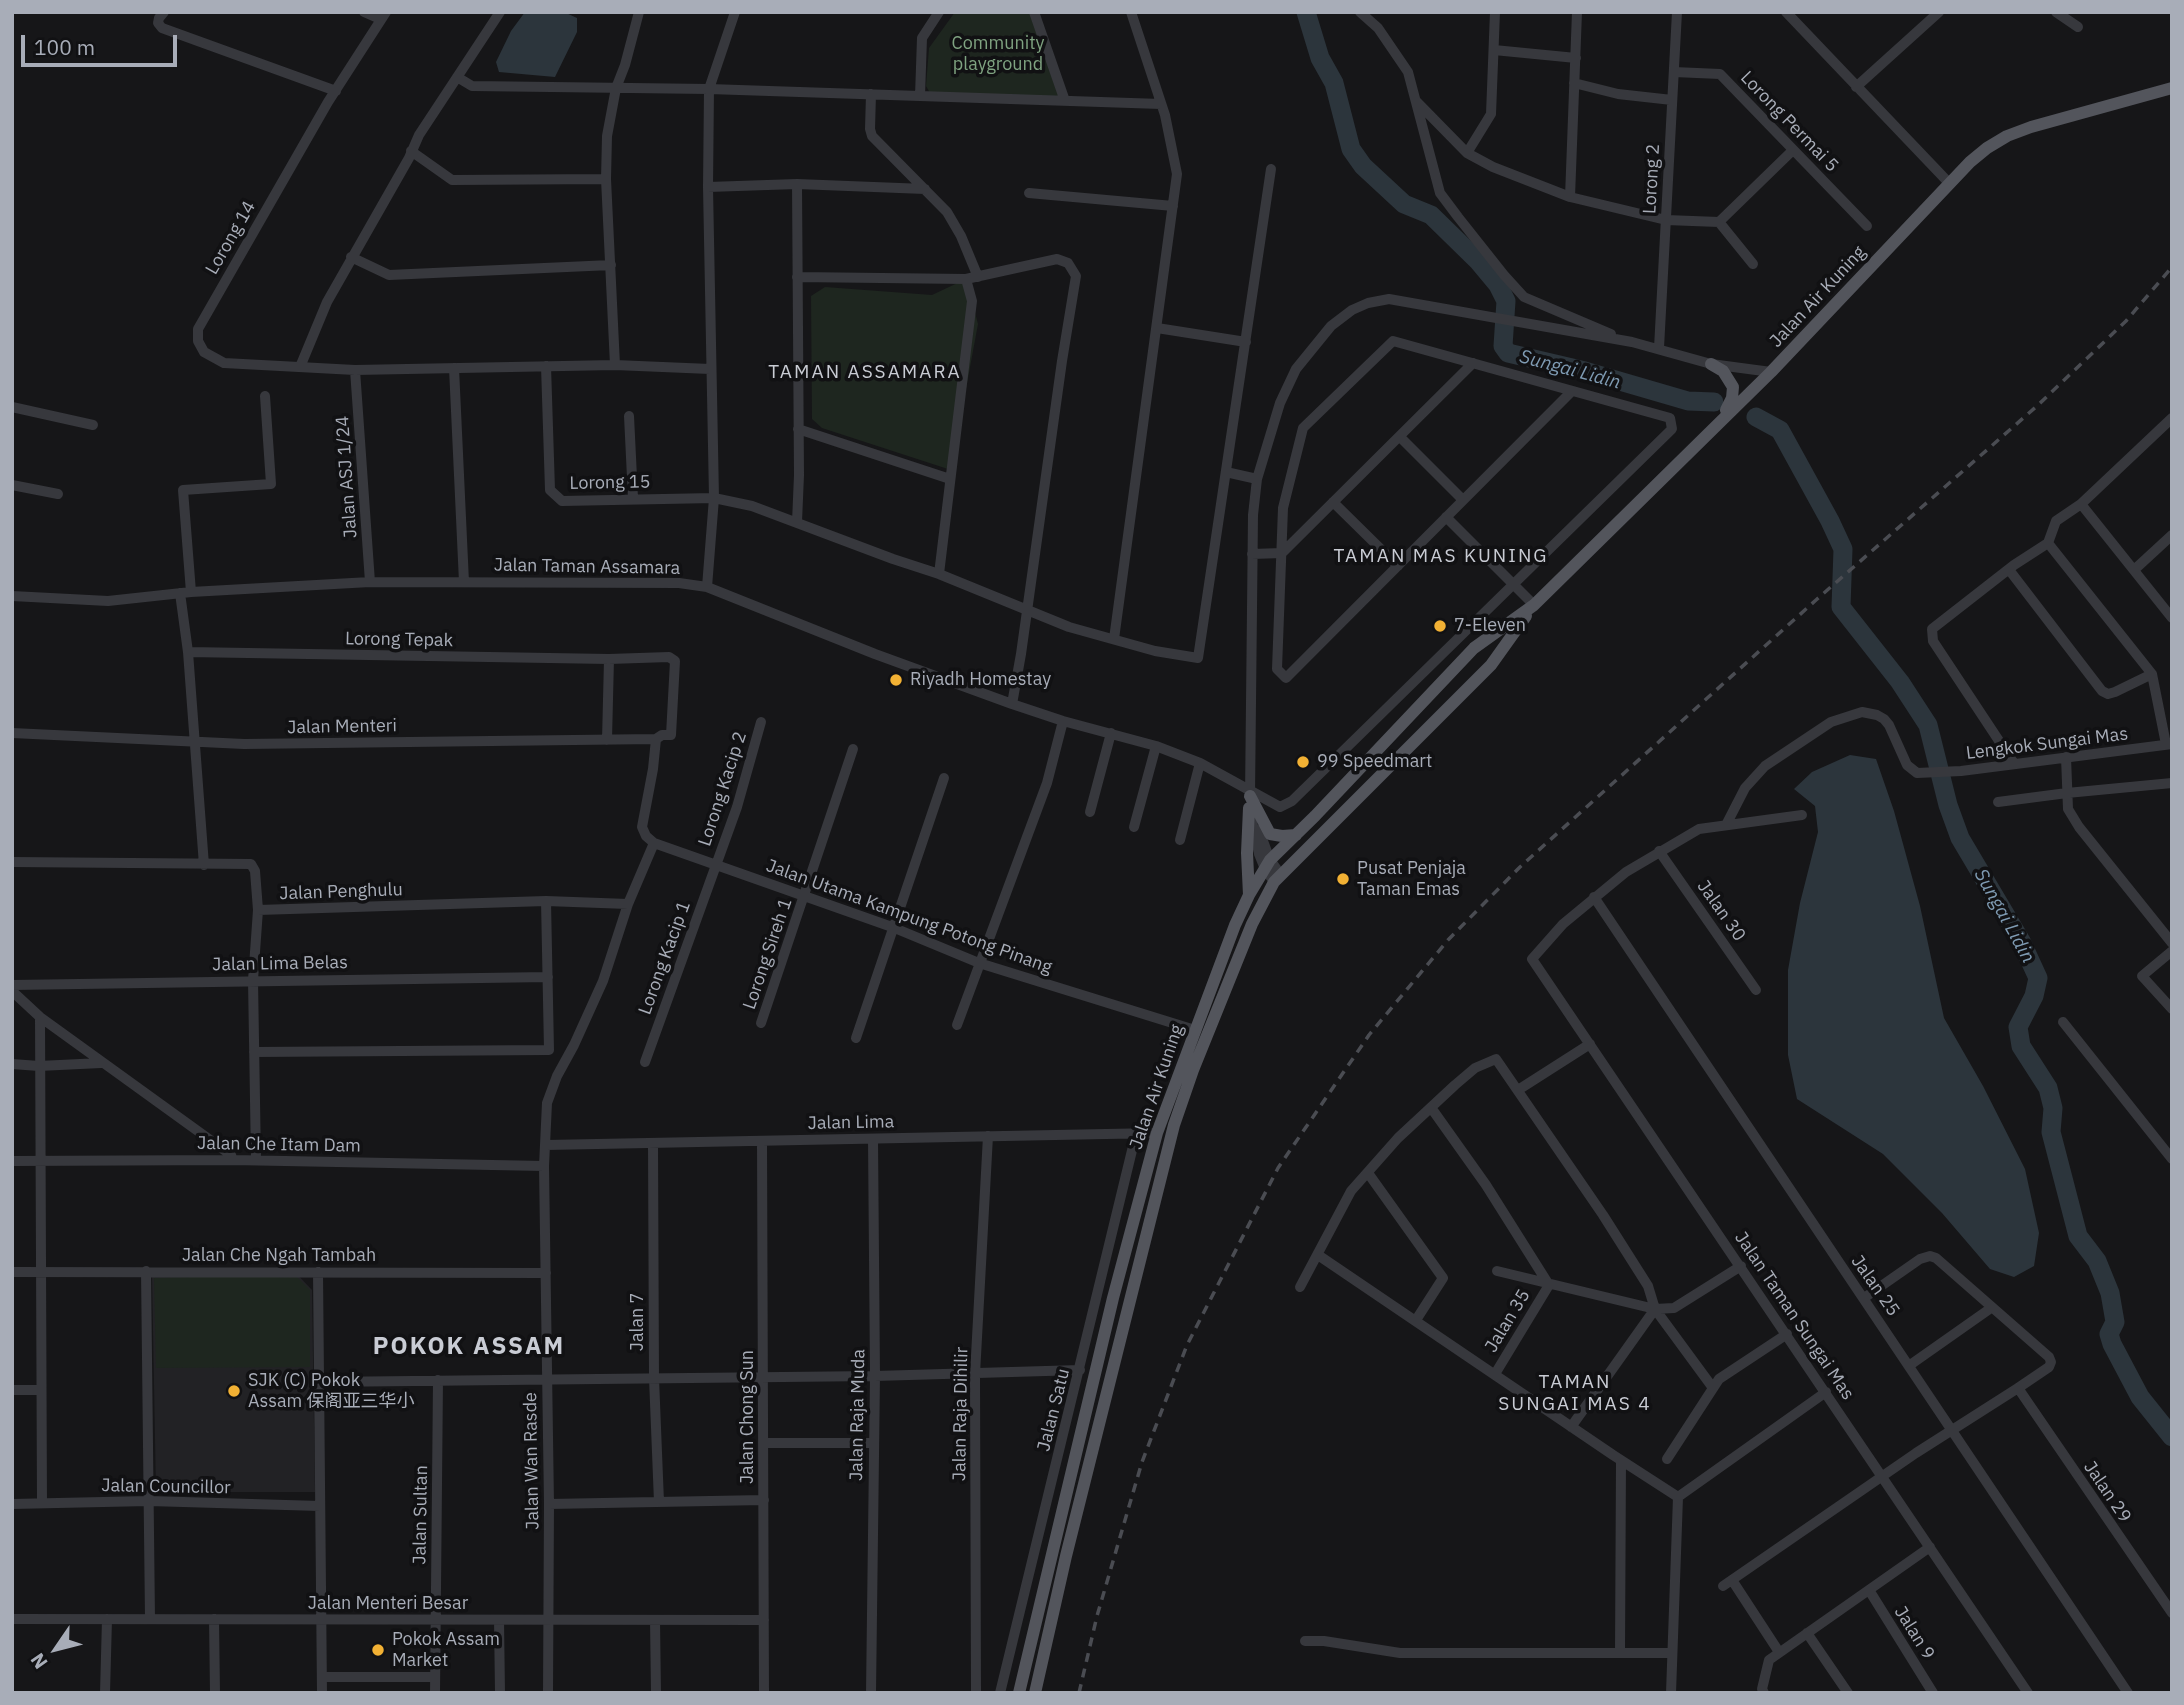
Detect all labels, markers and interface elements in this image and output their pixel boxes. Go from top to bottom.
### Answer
scale bar [24,21,180,65]
text: 100 m [34,33,95,61]
park label: Community playground [952,33,1044,76]
street label: Lorong Permai 5 [1736,67,1842,177]
street label: Lorong 2 [1639,143,1665,215]
street label: Lorong 14 [201,197,261,279]
street label: Jalan Air Kuning [1766,242,1870,352]
water label: Sungai Lidin [1517,346,1623,394]
district label: TAMAN ASSAMARA [770,362,960,384]
street label: Jalan ASJ 1/24 [332,415,362,539]
street label: Lorong 15 [569,471,651,495]
district label: TAMAN MAS KUNING [1335,546,1547,568]
street label: Jalan Taman Assamara [494,555,680,579]
place label: 7-Eleven [1454,615,1526,637]
marker: 7-Eleven [1432,618,1448,634]
street label: Lorong Tepak [345,628,453,652]
place label: Riyadh Homestay [910,669,1051,691]
marker: Riyadh Homestay [888,672,904,688]
street label: Jalan Menteri [287,715,397,739]
street label: Lengkok Sungai Mas [1965,723,2129,765]
street label: Lorong Kacip 2 [694,729,752,849]
place label: 99 Speedmart [1317,751,1432,773]
marker: 99 Speedmart [1295,754,1311,770]
street label: Jalan Utama Kampung Potong Pinang [763,855,1055,979]
place label: Pusat Penjaja Taman Emas [1357,858,1466,900]
water label: Sungai Lidin [1969,865,2039,967]
marker: Pusat Penjaja Taman Emas [1335,871,1351,887]
street label: Jalan 30 [1692,876,1750,946]
street label: Jalan Penghulu [279,879,403,905]
street label: Lorong Sireh 1 [739,896,797,1012]
street label: Lorong Kacip 1 [634,898,696,1018]
street label: Jalan Lima Belas [212,952,348,976]
street label: Jalan Air Kuning [1126,1022,1188,1152]
street label: Jalan Lima [808,1111,894,1135]
street label: Jalan Che Itam Dam [197,1133,361,1157]
street label: Jalan Taman Sungai Mas [1730,1228,1858,1404]
street label: Jalan Che Ngah Tambah [182,1245,376,1267]
street label: Jalan 25 [1846,1251,1904,1321]
street label: Jalan 35 [1481,1286,1535,1356]
street label: Jalan 7 [627,1293,649,1351]
district label: POKOK ASSAM [374,1333,564,1361]
street label: Jalan Raja Dihilir [949,1347,973,1481]
street label: Jalan Raja Muda [846,1349,870,1481]
street label: Jalan Chong Sun [737,1350,759,1484]
street label: Jalan Satu [1033,1366,1075,1454]
place label: SJK (C) Pokok Assam 保阁亚三华小 [248,1370,415,1412]
district label: TAMAN SUNGAI MAS 4 [1500,1372,1650,1416]
marker: SJK (C) Pokok Assam 保阁亚三华小 [226,1383,242,1399]
street label: Jalan Wan Rasde [520,1392,544,1530]
street label: Jalan 29 [2079,1457,2135,1527]
street label: Jalan Sultan [409,1465,433,1565]
street label: Jalan Councillor [101,1475,231,1499]
street label: Jalan Menteri Besar [308,1593,468,1615]
street label: Jalan 9 [1889,1602,1939,1664]
north arrow [21,1614,91,1684]
place label: Pokok Assam Market [392,1629,500,1672]
marker: Pokok Assam Market [370,1642,386,1658]
text: N [25,1649,53,1674]

